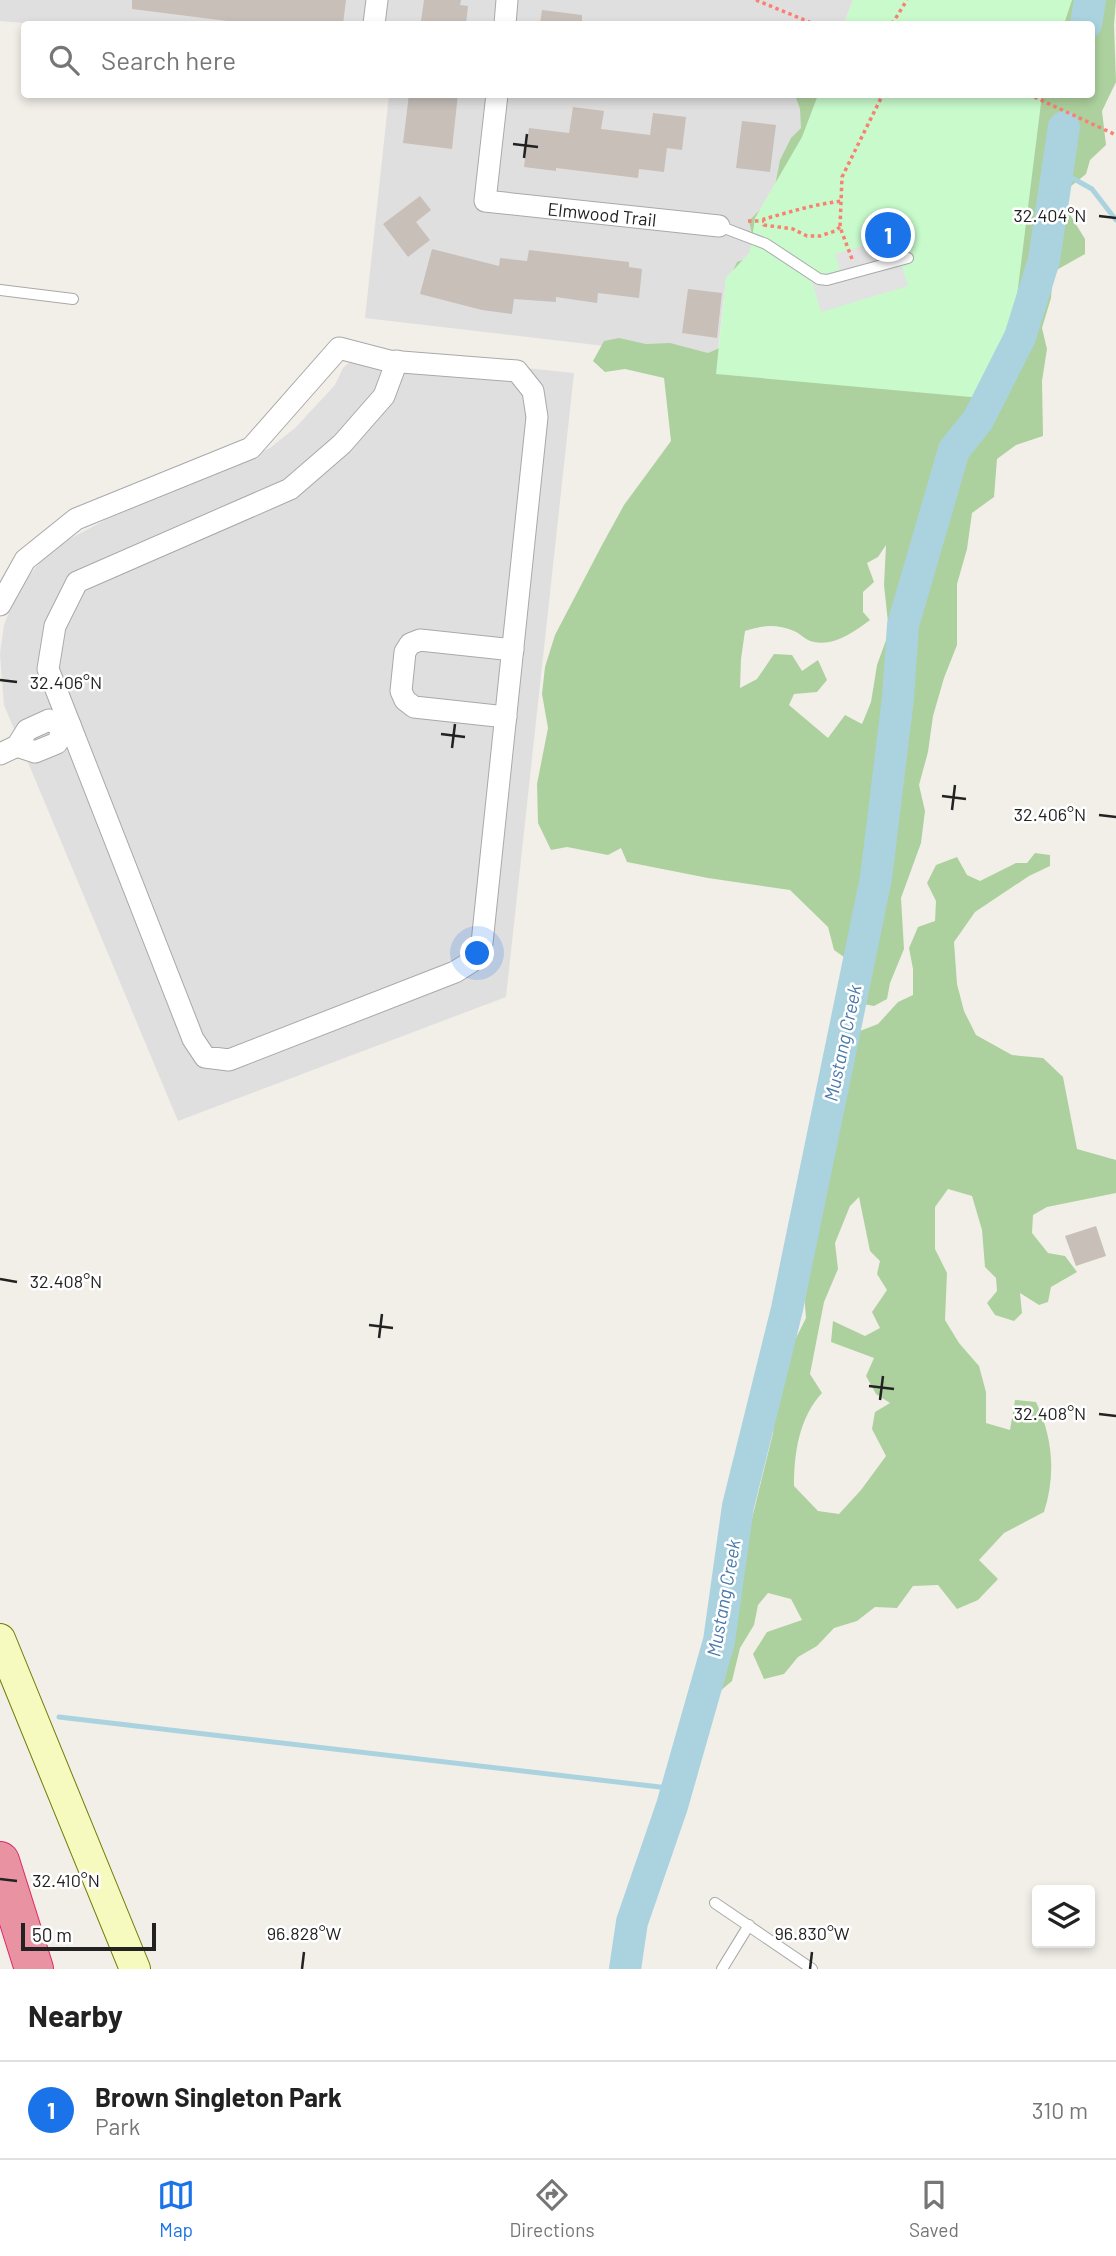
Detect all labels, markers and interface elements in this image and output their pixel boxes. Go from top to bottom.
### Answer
search box [21,21,1095,98]
icon: search [45,41,83,79]
text: Search here [101,44,236,75]
street label: Elmwood Trail [547,197,657,231]
text: 32.404°N [1014,204,1086,226]
pin: 1 [865,209,911,261]
text: 32.406°N [30,671,102,693]
text: 32.406°N [1014,803,1086,825]
your location [460,936,494,970]
water label: Mustang Creek [818,982,866,1103]
text: 32.408°N [30,1270,102,1292]
text: 32.408°N [1014,1402,1086,1424]
water label: Mustang Creek [701,1537,745,1658]
text: 32.410°N [32,1869,100,1891]
map controls [1032,1885,1095,1948]
button: layers [1032,1885,1095,1948]
scale bar [21,1920,156,1952]
text: 96.828°W [267,1922,342,1944]
text: 96.830°W [774,1922,850,1944]
text: 50 m [32,1923,72,1946]
text: Nearby [28,1997,123,2033]
text: Brown Singleton Park [95,2081,342,2112]
text: 1 [47,2096,55,2124]
text: 310 m [1032,2096,1088,2124]
text: Park [95,2112,140,2140]
tab: Map [157,2176,195,2241]
tab: Directions [510,2176,595,2241]
tab: Saved [909,2176,959,2241]

